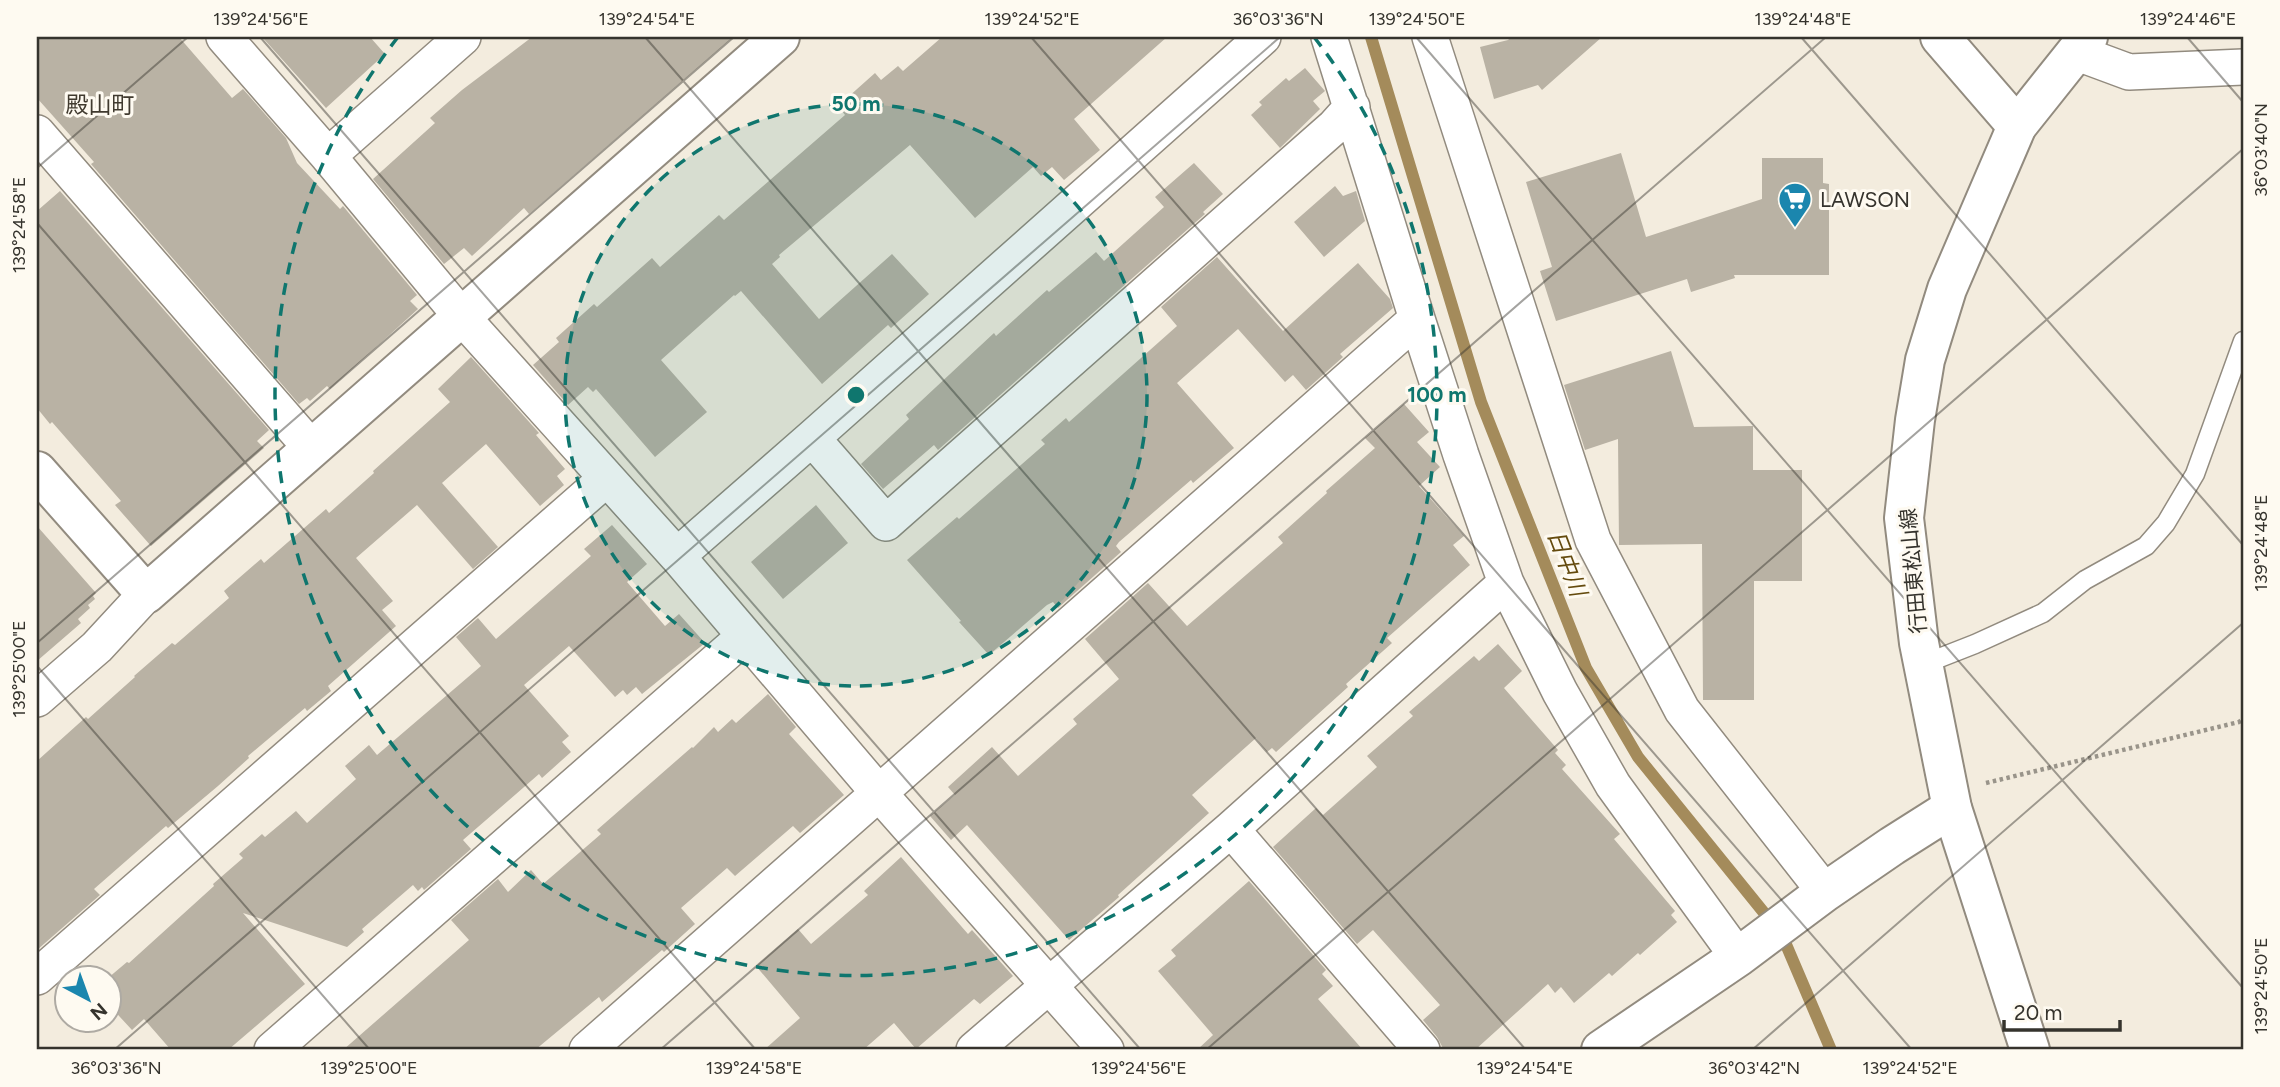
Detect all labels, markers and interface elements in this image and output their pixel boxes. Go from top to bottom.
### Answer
text: 139°24'56"E [213,8,309,30]
text: 139°24'54"E [599,8,695,30]
text: 139°24'52"E [984,8,1080,30]
text: 36°03'36"N [1232,8,1324,30]
text: 139°24'50"E [1368,8,1466,30]
text: 139°24'48"E [1754,8,1852,30]
text: 139°24'46"E [2140,8,2236,30]
district label: 殿山町 [66,91,135,119]
text: 50 m [831,91,881,116]
text: 36°03'40"N [2250,103,2272,197]
text: 139°24'58"E [8,177,30,273]
supermarket icon: LAWSON [1776,180,1814,229]
place label: LAWSON [1820,187,1910,212]
text: 100 m [1407,382,1467,407]
centre of rings [844,383,868,407]
text: 139°24'48"E [2250,494,2272,592]
street label: 行田東松山線 [1895,507,1931,635]
water label: 日中川 [1542,526,1594,603]
text: 139°25'00"E [8,620,30,718]
text: 139°24'50"E [2250,937,2272,1035]
north arrow [52,964,122,1034]
scale bar [2004,989,2119,1033]
text: N [86,998,112,1025]
text: 20 m [2014,1000,2062,1025]
text: 36°03'36"N [70,1057,162,1079]
text: 139°25'00"E [320,1057,418,1079]
text: 139°24'58"E [706,1057,802,1079]
text: 139°24'56"E [1091,1057,1187,1079]
text: 139°24'54"E [1477,1057,1573,1079]
text: 36°03'42"N [1708,1057,1800,1079]
text: 139°24'52"E [1862,1057,1958,1079]

